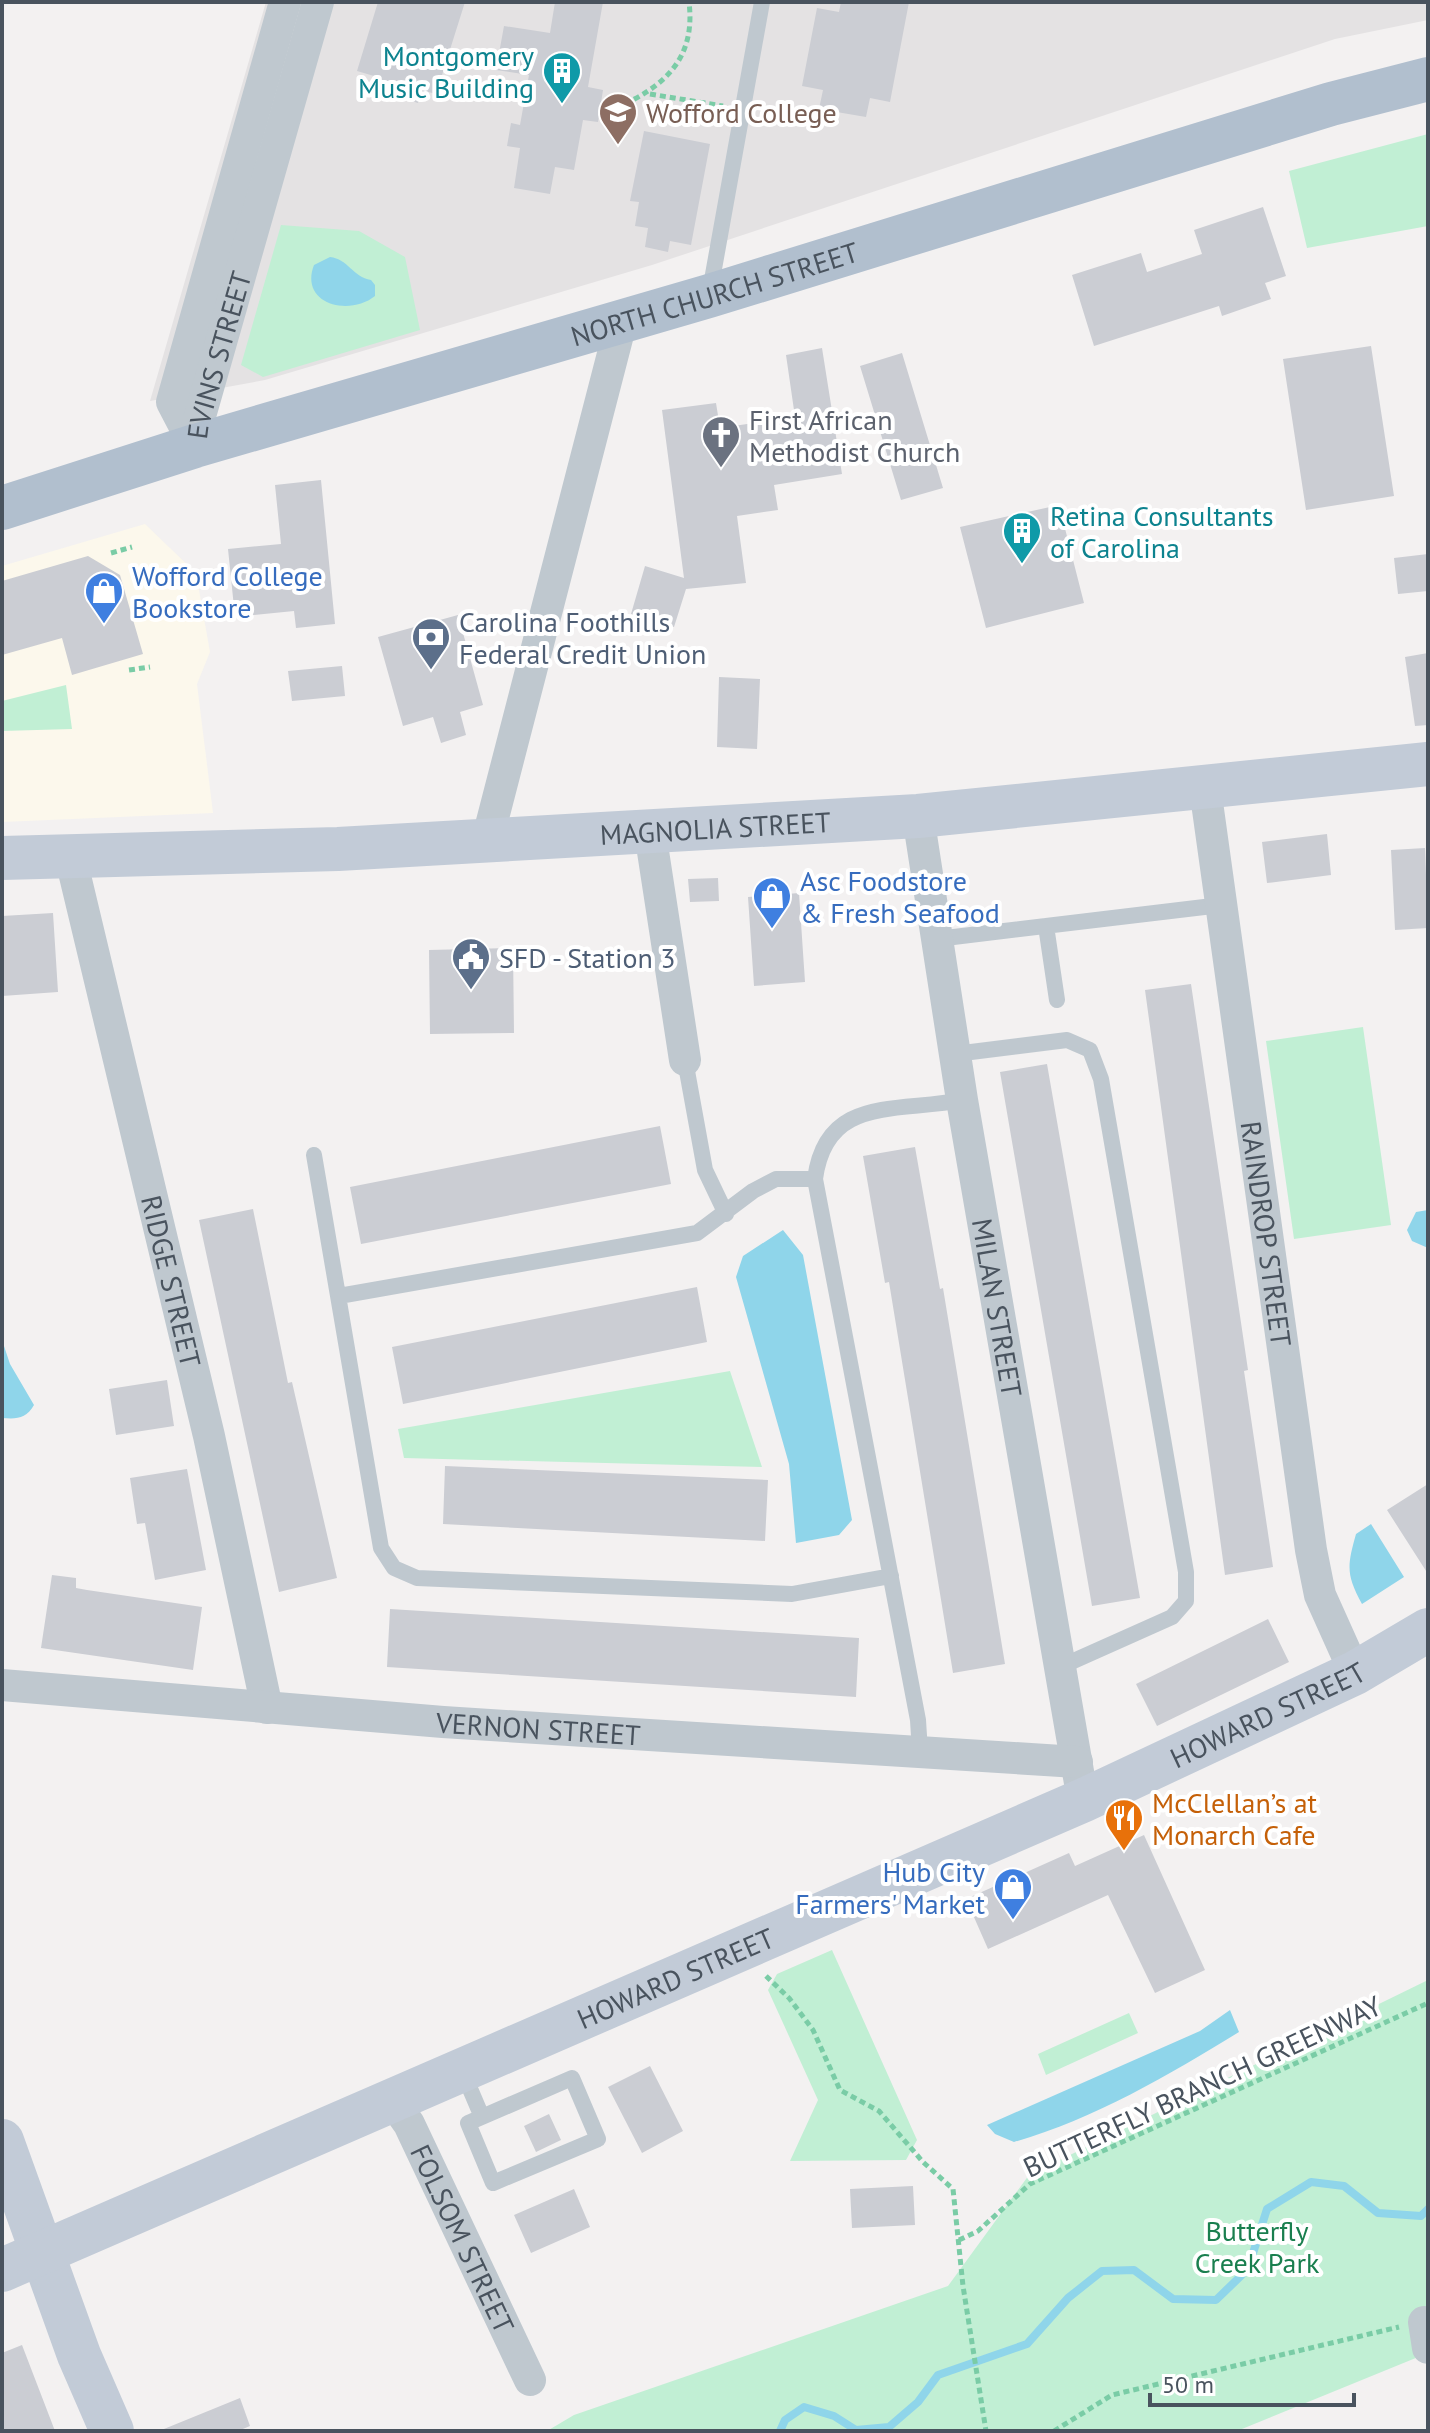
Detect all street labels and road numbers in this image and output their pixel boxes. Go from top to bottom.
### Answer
street label: NORTH CHURCH STREET [566,232,863,354]
street label: EVINS STREET [178,266,259,441]
street label: MAGNOLIA STREET [599,802,832,853]
street label: RAINDROP STREET [1233,1119,1301,1349]
street label: RIDGE STREET [134,1191,210,1371]
street label: MILAN STREET [964,1216,1032,1400]
street label: HOWARD STREET [1164,1652,1372,1776]
street label: VERNON STREET [434,1703,642,1753]
street label: HOWARD STREET [571,1918,780,2037]
street label: BUTTERFLY BRANCH GREENWAY [1017,1986,1387,2185]
street label: FOLSOM STREET [403,2138,524,2339]

